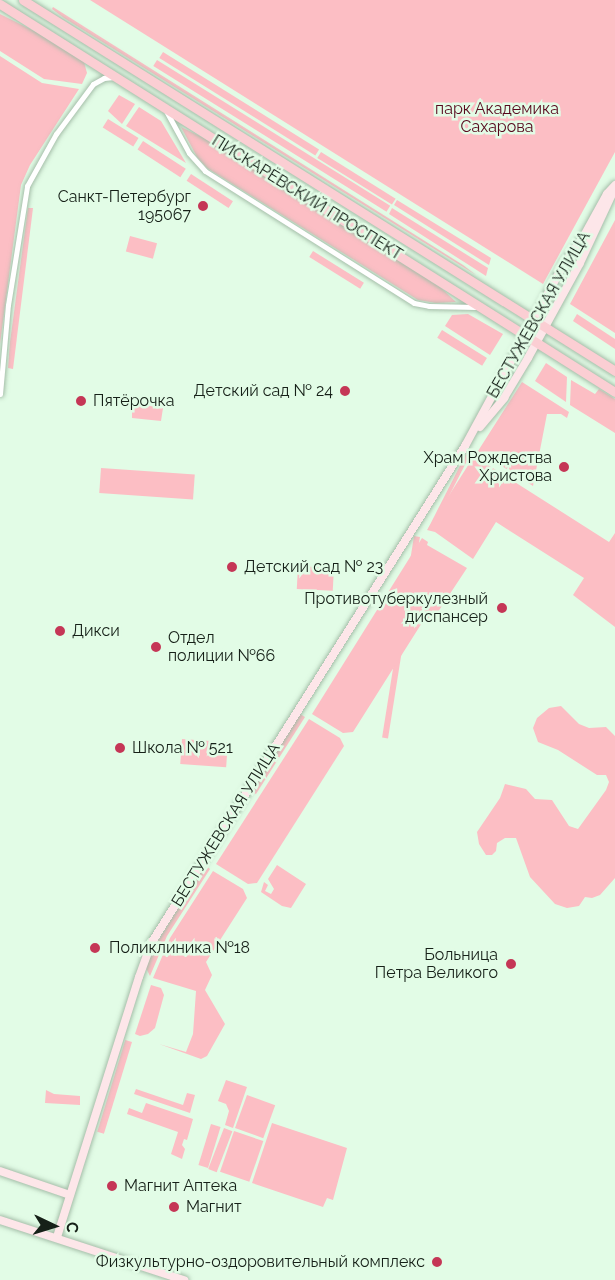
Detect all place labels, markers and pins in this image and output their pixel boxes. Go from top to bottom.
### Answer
place label: Санкт-Петербург 195067 [58,187,191,225]
marker: Санкт-Петербург 195067 [196,199,210,213]
place label: Детский сад № 24 [194,381,333,401]
marker: Детский сад № 24 [338,384,352,398]
place label: Пятёрочка [93,391,174,411]
marker: Пятёрочка [74,394,88,408]
place label: Храм Рождества Христова [424,448,552,486]
marker: Храм Рождества Христова [557,460,571,474]
place label: Детский сад № 23 [244,557,383,577]
marker: Детский сад № 23 [225,560,239,574]
place label: Противотуберкулезный диспансер [304,589,488,627]
marker: Противотуберкулезный диспансер [493,599,511,617]
place label: Дикси [72,621,120,641]
marker: Дикси [53,624,67,638]
place label: Отдел полиции №66 [168,628,275,666]
marker: Отдел полиции №66 [149,640,163,654]
place label: Школа № 521 [132,738,233,758]
marker: Школа № 521 [113,741,127,755]
place label: Поликлиника №18 [109,938,250,958]
marker: Поликлиника №18 [86,939,104,957]
place label: Больница Петра Великого [375,945,498,983]
marker: Больница Петра Великого [502,955,520,973]
place label: Магнит Аптека [124,1176,238,1196]
marker: Магнит Аптека [105,1179,119,1193]
place label: Магнит [186,1197,242,1217]
marker: Магнит [167,1200,181,1214]
place label: Физкультурно-оздоровительный комплекс [96,1252,425,1272]
marker: Физкультурно-оздоровительный комплекс [430,1255,444,1269]

